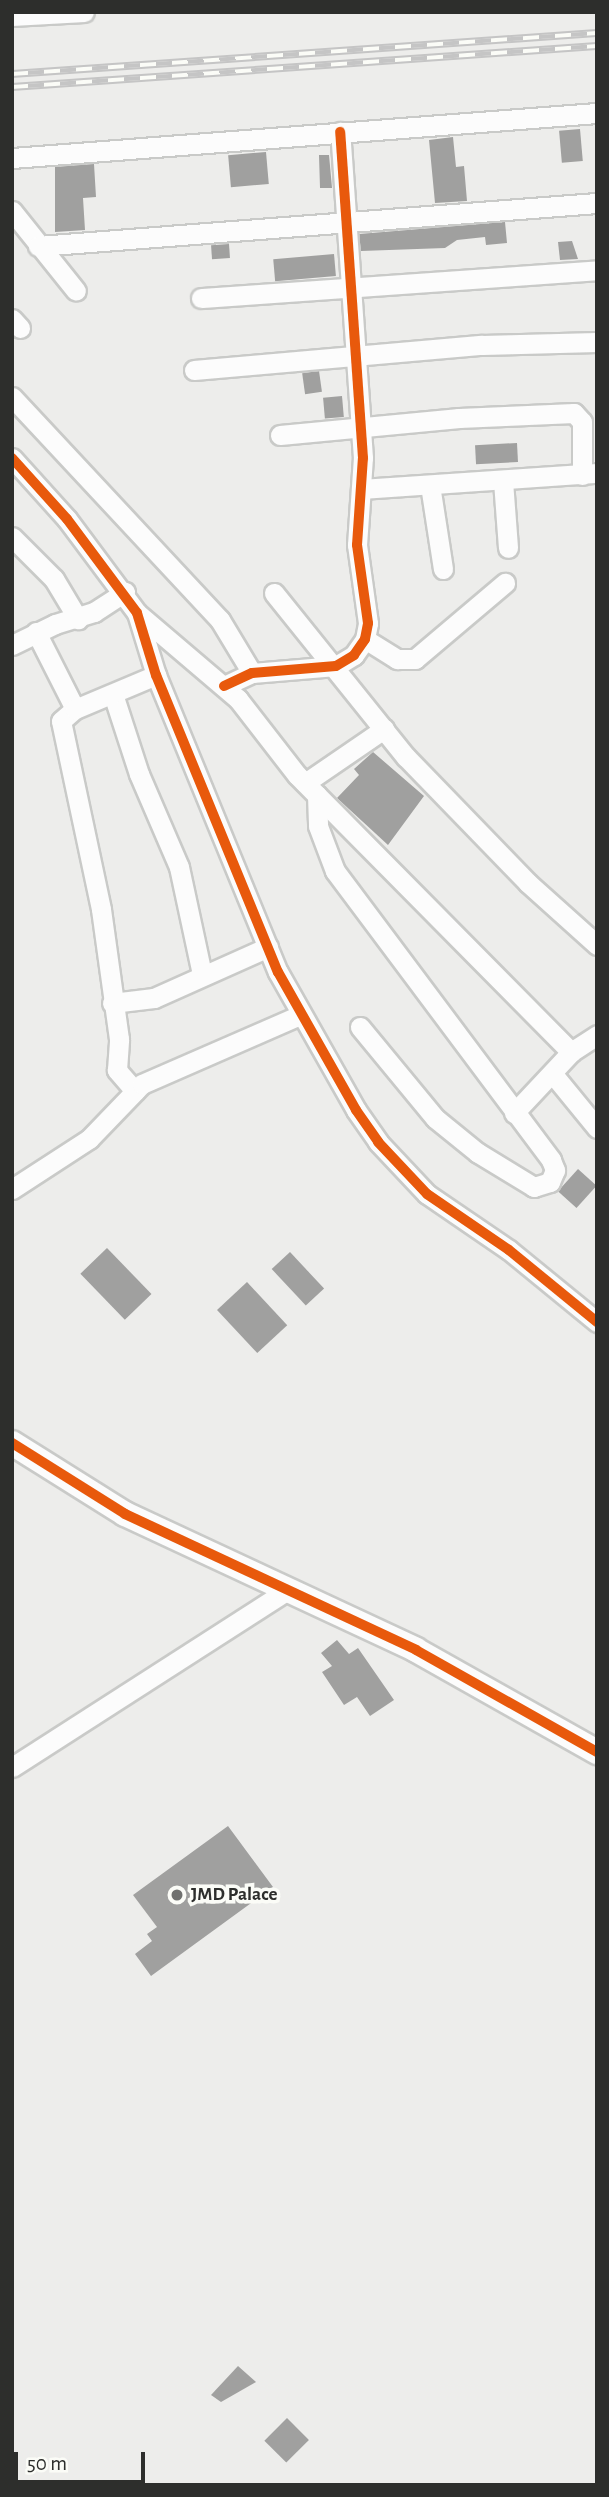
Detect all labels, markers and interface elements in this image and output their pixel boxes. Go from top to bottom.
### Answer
place label: JMD Palace [191,1884,277,1906]
marker: JMD Palace [169,1887,185,1903]
scale bar [18,2438,149,2482]
text: 50 m [27,2453,67,2474]

